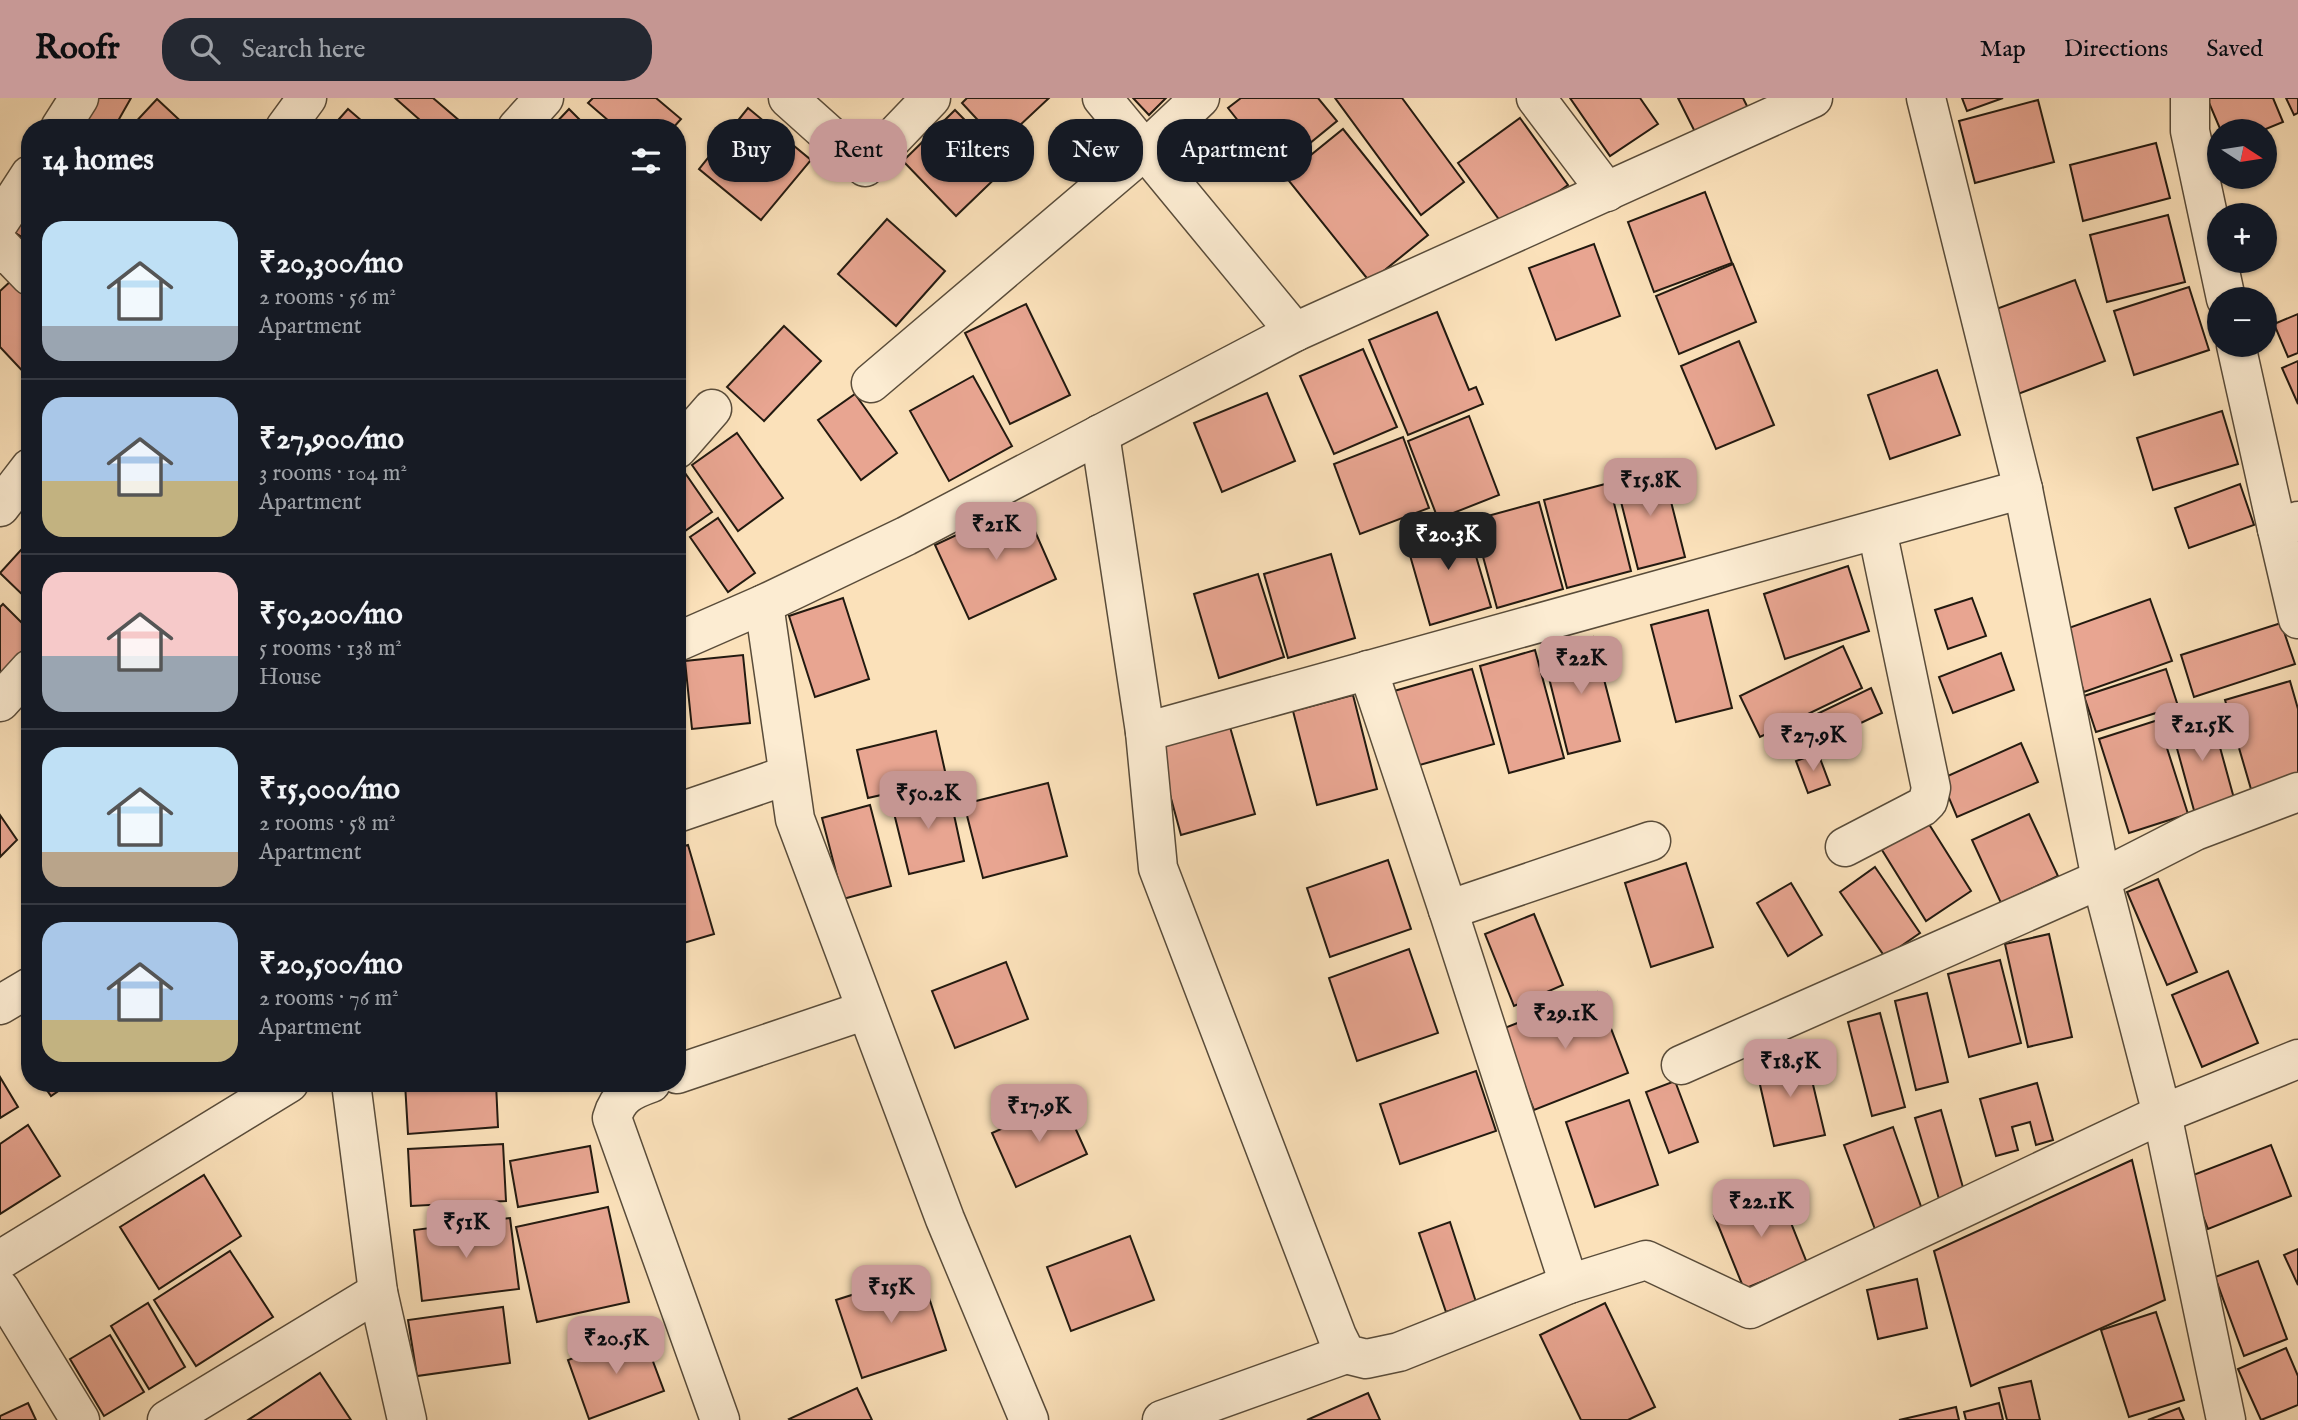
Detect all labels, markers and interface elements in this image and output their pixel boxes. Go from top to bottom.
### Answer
search box [162,18,652,81]
text: Roofr [35,28,120,70]
icon: search [186,30,224,68]
text: Search here [242,33,365,66]
text: Map [1980,34,2026,65]
text: Directions [2064,34,2168,65]
text: Saved [2206,34,2263,65]
chip: Buy [707,119,795,182]
chip: Rent [809,119,907,182]
chip: Filters [921,119,1034,182]
chip: New [1048,119,1143,182]
chip: Apartment [1157,119,1312,182]
north arrow [2207,119,2277,189]
map controls [2207,119,2277,357]
text: 14 homes [42,142,154,180]
icon: filters [627,142,665,180]
button: + [2207,203,2277,273]
text: ₹20,300/mo [259,245,403,283]
icon: home [98,249,182,333]
text: 2 rooms · 56 m² [259,283,396,312]
button: − [2207,287,2277,357]
text: Apartment [259,312,362,341]
text: ₹27,900/mo [259,421,404,459]
icon: home [98,425,182,509]
pin: ₹15.8K [1593,458,1707,518]
text: 3 rooms · 104 m² [259,459,407,488]
text: ₹15.8K [1620,466,1680,495]
text: Apartment [259,488,362,517]
pin: ₹21K [955,503,1037,562]
text: ₹21K [971,510,1021,539]
pin: ₹20.3K [1391,512,1505,572]
text: ₹20.3K [1415,520,1481,549]
text: ₹50,200/mo [259,596,403,634]
icon: home [98,600,182,684]
text: 5 rooms · 138 m² [259,634,402,663]
pin: ₹22K [1540,636,1622,696]
text: ₹22K [1555,644,1607,673]
text: House [259,663,321,692]
pin: ₹21.5K [2145,704,2259,763]
text: ₹21.5K [2171,711,2233,740]
pin: ₹27.9K [1756,714,1870,773]
text: ₹27.9K [1780,721,1846,750]
text: ₹15,000/mo [259,771,400,809]
pin: ₹50.2K [871,772,985,831]
icon: home [98,775,182,859]
text: ₹50.2K [895,779,961,808]
text: 2 rooms · 58 m² [259,809,396,838]
text: Apartment [259,838,362,867]
text: ₹20,500/mo [259,946,403,984]
icon: home [98,950,182,1034]
text: 2 rooms · 76 m² [259,984,399,1013]
pin: ₹29.1K [1508,992,1622,1051]
text: ₹29.1K [1533,999,1597,1028]
text: Apartment [259,1013,362,1042]
pin: ₹18.5K [1733,1040,1847,1099]
text: ₹18.5K [1760,1047,1820,1076]
pin: ₹17.9K [982,1084,1096,1144]
text: ₹17.9K [1007,1092,1071,1121]
pin: ₹22.1K [1704,1180,1818,1239]
text: ₹22.1K [1729,1187,1793,1216]
pin: ₹51K [425,1200,507,1260]
text: ₹51K [443,1208,489,1237]
pin: ₹15K [850,1266,932,1325]
text: ₹15K [868,1273,914,1302]
pin: ₹20.5K [559,1316,673,1376]
text: ₹20.5K [583,1324,649,1353]

